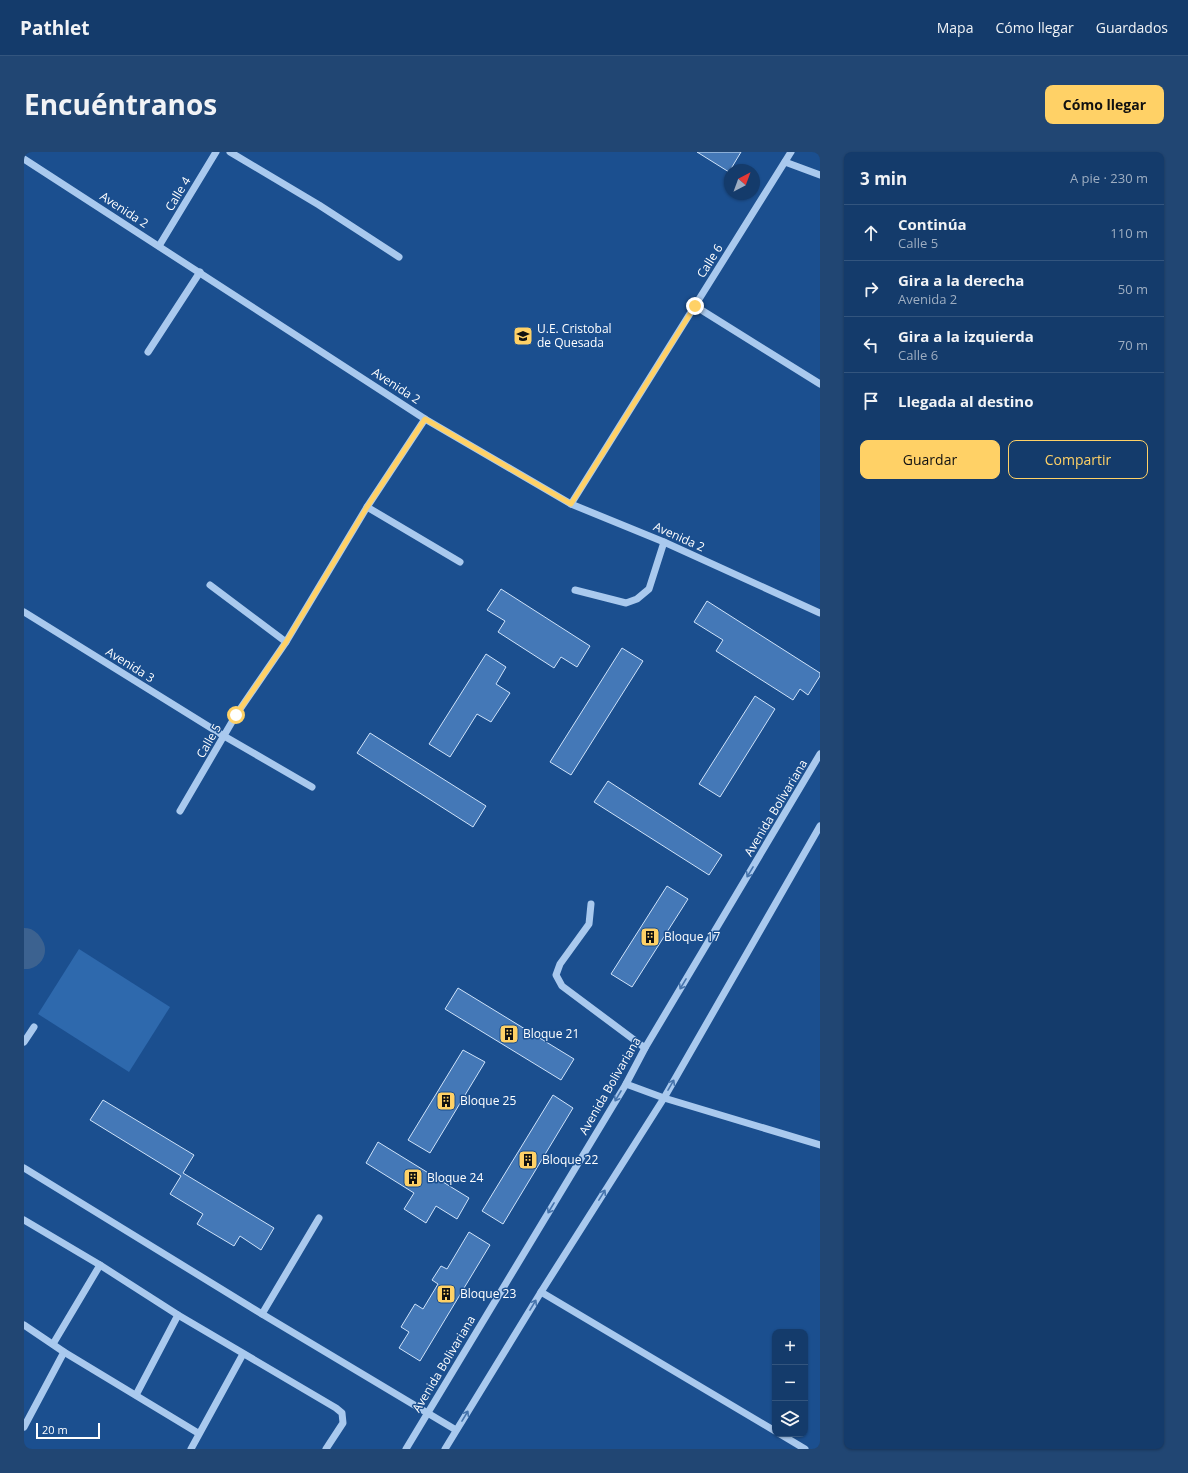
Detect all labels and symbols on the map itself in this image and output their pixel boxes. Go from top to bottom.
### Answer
north arrow [724,164,760,200]
street label: Calle 4 [161,173,194,214]
street label: Avenida 2 [97,188,152,232]
street label: Calle 6 [693,240,727,281]
route end [686,297,704,315]
place label: U.E. Cristobal de Quesada [537,320,612,351]
school or university icon: U.E. Cristobal de Quesada [512,325,534,347]
street label: Avenida 2 [369,364,424,408]
street label: Avenida 2 [651,518,708,555]
street label: Avenida 3 [103,643,158,686]
route start [227,706,245,724]
street label: Calle 5 [192,720,225,761]
street label: Avenida Bolivariana [740,756,811,859]
one-way arrow [745,866,753,878]
building icon: Bloque 17 [639,926,661,948]
place label: Bloque 17 [664,928,720,945]
one-way arrow [679,978,687,990]
building icon: Bloque 21 [498,1023,520,1045]
place label: Bloque 21 [523,1025,579,1042]
street label: Avenida Bolivariana [575,1034,644,1138]
one-way arrow [668,1079,676,1091]
building icon: Bloque 25 [435,1090,457,1112]
one-way arrow [614,1090,622,1102]
place label: Bloque 25 [460,1092,516,1109]
building icon: Bloque 22 [517,1149,539,1171]
place label: Bloque 22 [542,1151,598,1168]
building icon: Bloque 24 [402,1167,424,1189]
place label: Bloque 24 [427,1169,483,1186]
one-way arrow [599,1189,607,1201]
one-way arrow [547,1202,555,1214]
building icon: Bloque 23 [435,1283,457,1305]
place label: Bloque 23 [460,1285,516,1302]
one-way arrow [530,1299,538,1311]
street label: Avenida Bolivariana [408,1312,479,1415]
one-way arrow [462,1410,470,1422]
scale bar [36,1421,100,1440]

